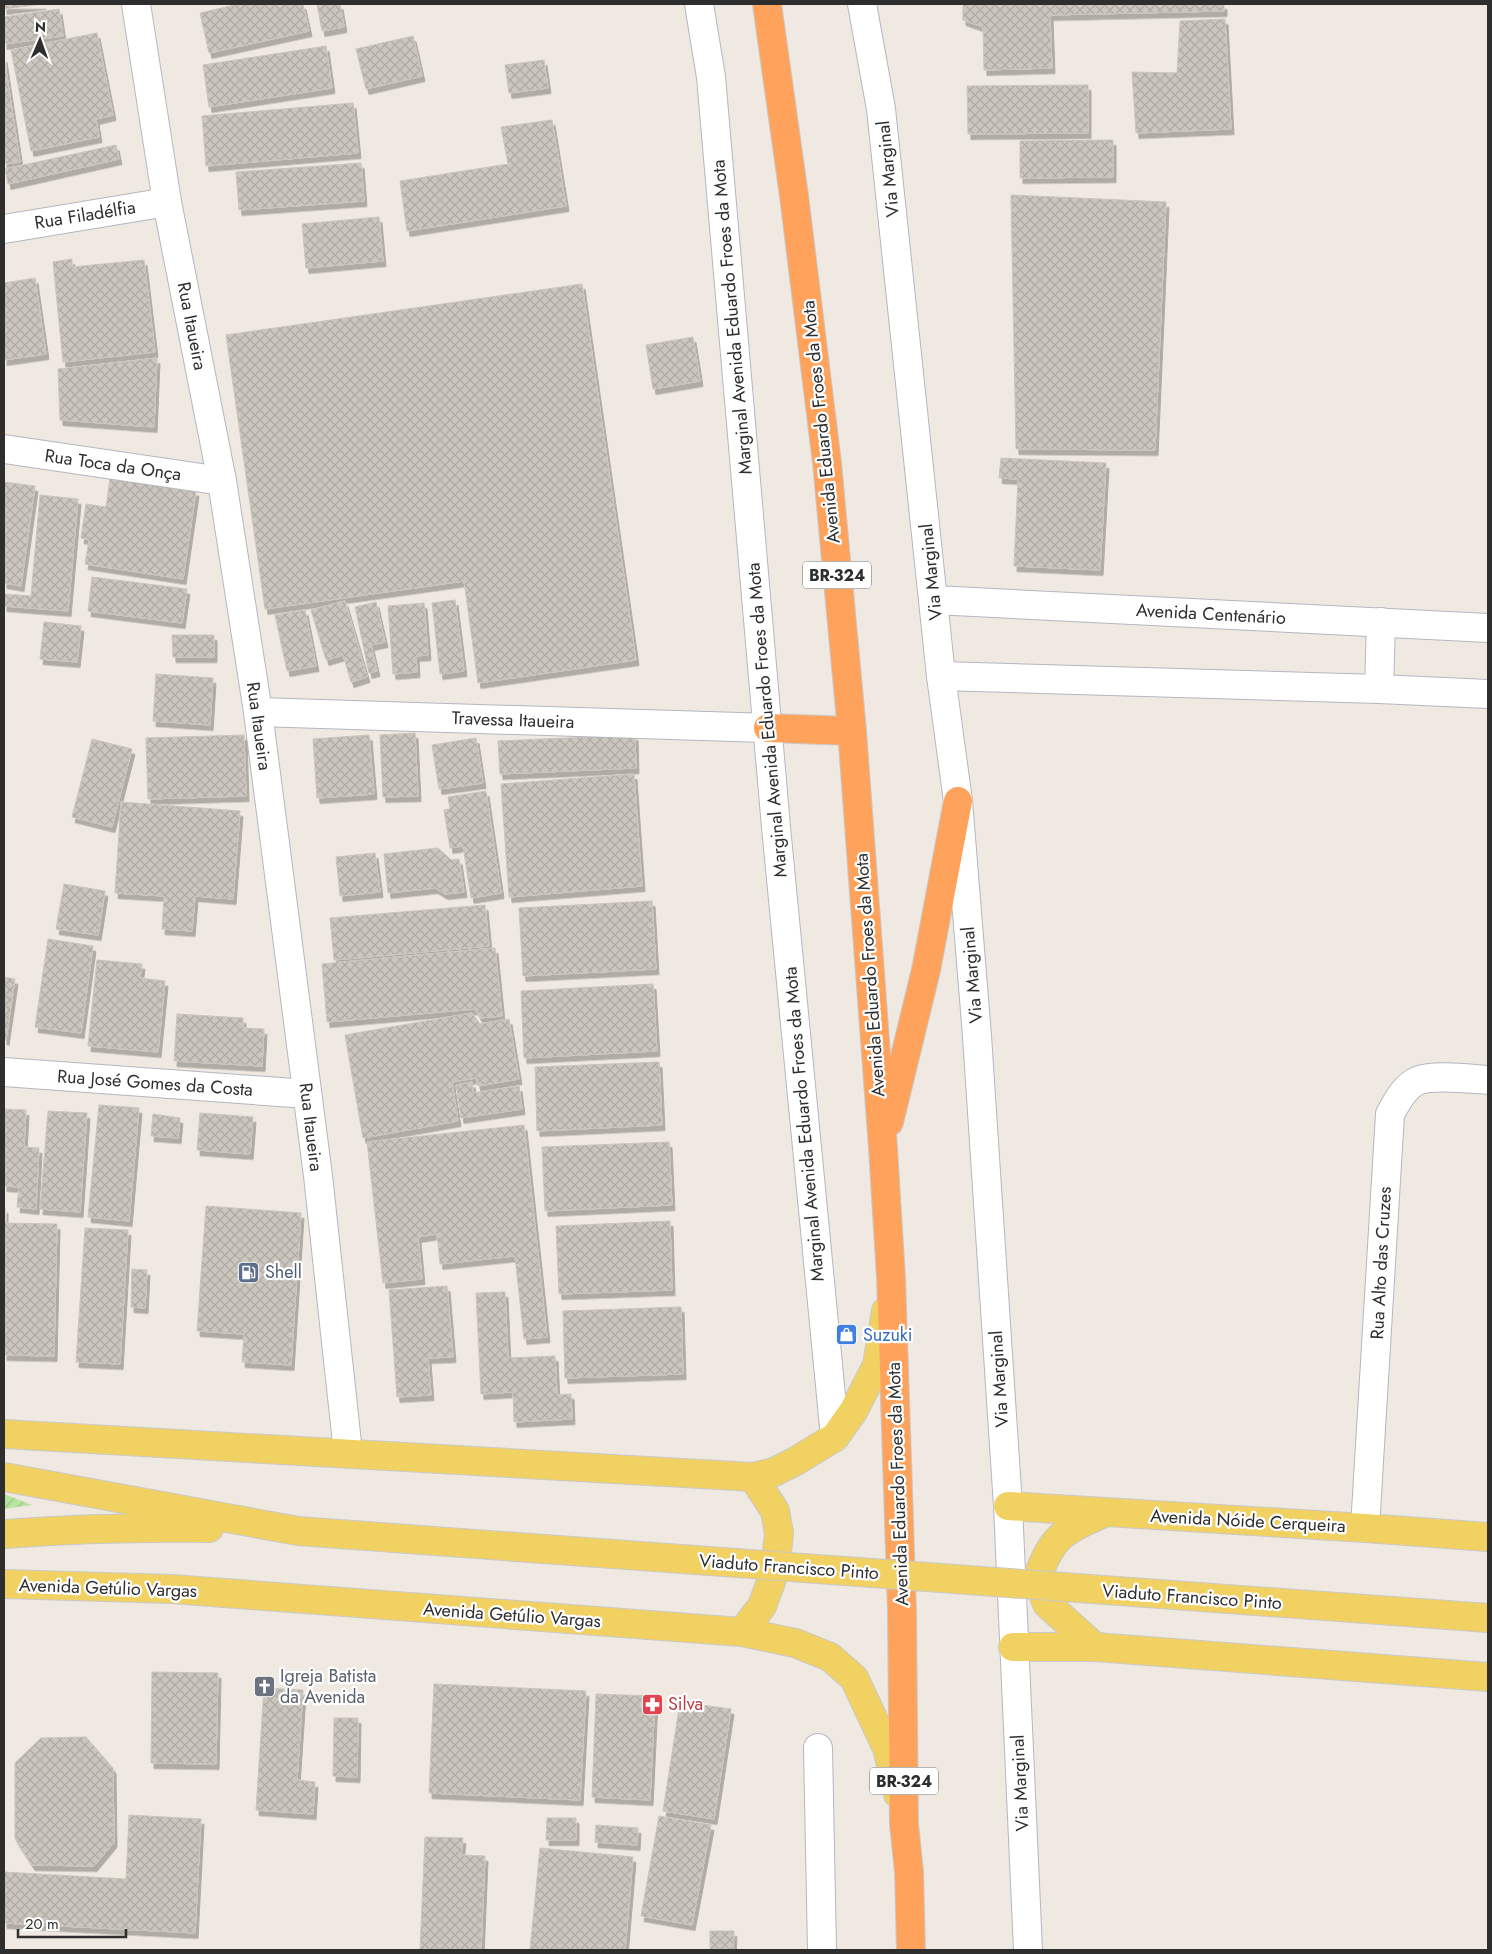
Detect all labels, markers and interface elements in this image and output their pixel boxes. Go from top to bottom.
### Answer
north arrow [15,15,65,65]
text: N [35,17,46,37]
street label: Via Marginal [870,119,906,219]
street label: Marginal Avenida Eduardo Froes da Mota [705,158,759,476]
street label: Rua Filadélfia [32,194,138,236]
street label: Rua Itaueira [171,280,213,372]
street label: Avenida Eduardo Froes da Mota [795,299,847,545]
street label: Rua Toca da Onça [43,443,183,487]
street label: Via Marginal [913,522,949,622]
street label: Marginal Avenida Eduardo Froes da Mota [740,561,794,879]
road number: BR-324 [803,562,871,588]
street label: Avenida Centenário [1135,597,1287,631]
street label: Rua Itaueira [240,680,278,772]
street label: Travessa Itaueira [451,705,575,735]
street label: Avenida Eduardo Froes da Mota [849,852,891,1098]
street label: Via Marginal [955,926,989,1024]
street label: Marginal Avenida Eduardo Froes da Mota [777,965,831,1283]
street label: Rua José Gomes da Costa [56,1063,254,1103]
street label: Rua Itaueira [293,1081,329,1173]
street label: Rua Alto das Cruzes [1364,1186,1398,1340]
place label: Shell [265,1259,302,1285]
fuel station icon: Shell [237,1260,261,1284]
place label: Suzuki [863,1322,912,1348]
shop icon: Suzuki [835,1323,859,1347]
street label: Via Marginal [983,1330,1015,1428]
street label: Avenida Eduardo Froes da Mota [881,1361,915,1607]
street label: Avenida Nóide Cerqueira [1150,1503,1346,1539]
street label: Viaduto Francisco Pinto [698,1548,880,1586]
street label: Avenida Getúlio Vargas [18,1572,198,1604]
street label: Viaduto Francisco Pinto [1101,1578,1283,1616]
street label: Avenida Getúlio Vargas [422,1596,602,1634]
place label: Igreja Batista da Avenida [280,1663,376,1710]
church icon: Igreja Batista da Avenida [252,1674,276,1698]
place label: Silva [668,1691,703,1717]
pharmacy icon: Silva [640,1692,664,1716]
street label: Via Marginal [1004,1734,1036,1832]
road number: BR-324 [870,1768,938,1794]
scale bar [18,1906,125,1938]
text: 20 m [25,1913,59,1935]

